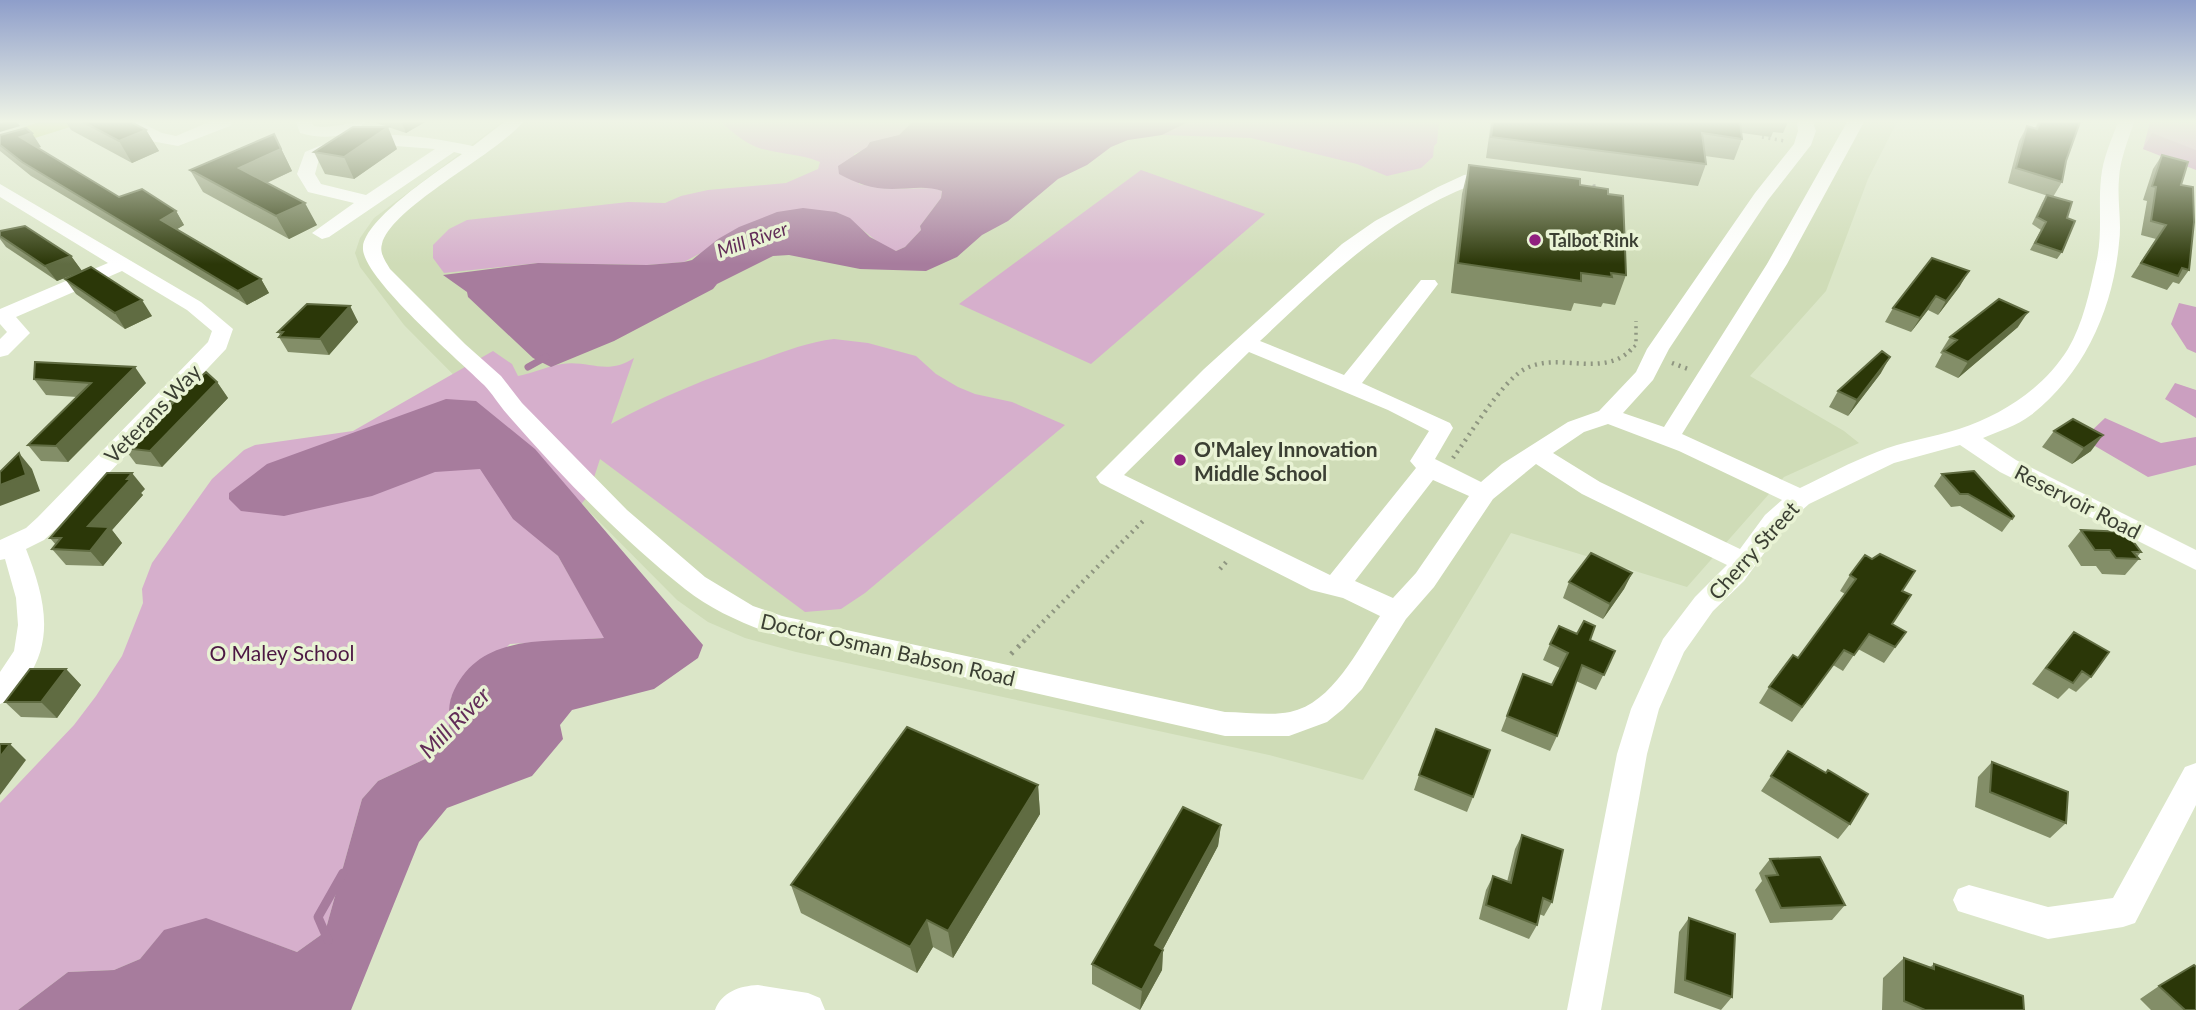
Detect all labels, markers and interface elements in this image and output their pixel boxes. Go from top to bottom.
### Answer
water label: Mill River [714,216,791,262]
place label: Talbot Rink [1549,229,1639,251]
marker: Talbot Rink [1527,232,1543,248]
street label: Veterans Way [99,358,205,468]
place label: O'Maley Innovation Middle School [1194,436,1378,485]
marker: O'Maley Innovation Middle School [1172,452,1188,468]
street label: Reservoir Road [2011,459,2145,543]
street label: Cherry Street [1703,496,1804,604]
street label: Doctor Osman Babson Road [758,608,1018,690]
park label: O Maley School [209,640,355,665]
water label: Mill River [413,680,496,763]

